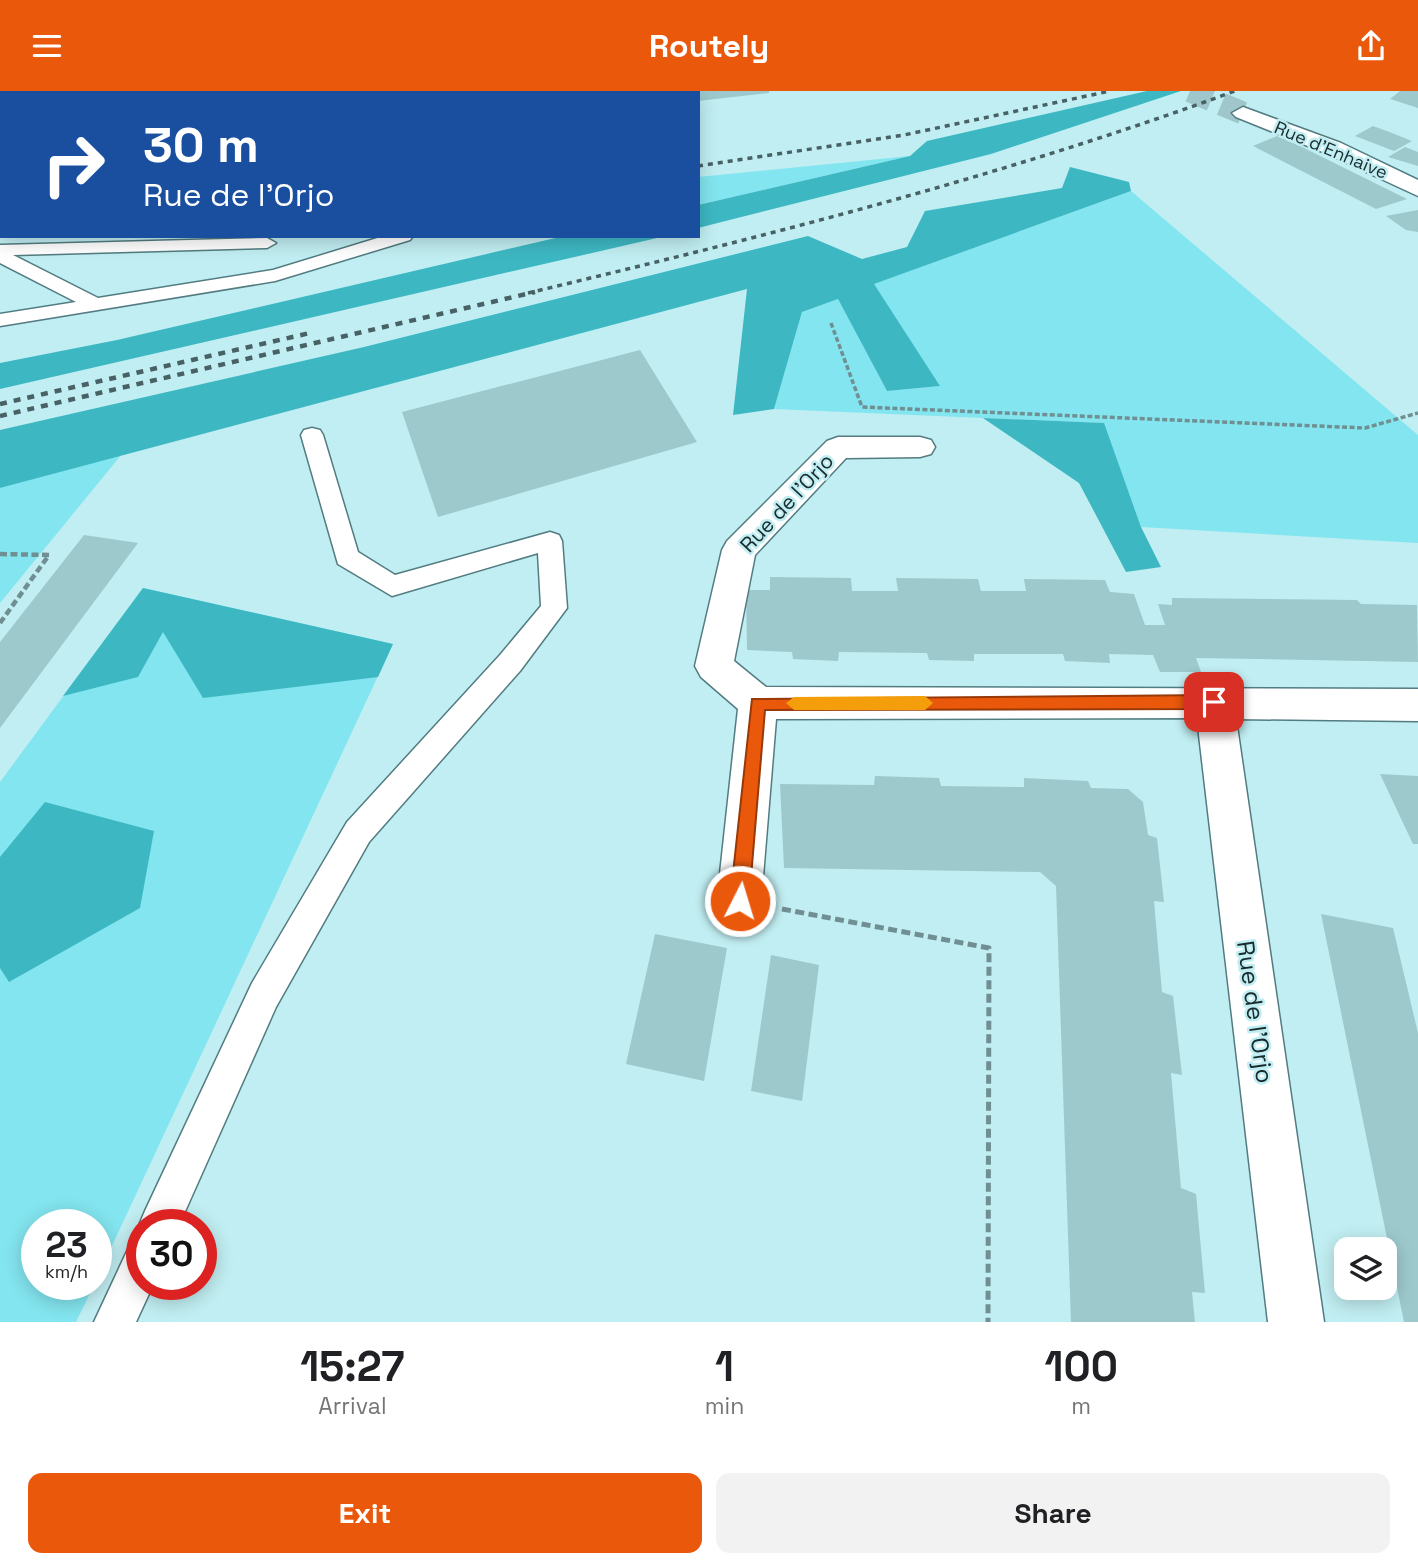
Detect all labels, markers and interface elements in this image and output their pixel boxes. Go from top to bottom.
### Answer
text: Routely [649,26,769,66]
icon: menu [28,27,66,65]
icon: share [1352,27,1390,65]
text: 30 m [143,114,259,176]
street label: Rue d'Enhaive [1271,115,1391,184]
icon: right [28,119,119,210]
text: Rue de l'Orjo [143,175,334,215]
street label: Rue de l'Orjo [734,448,839,558]
pin [1184,672,1244,732]
icon: arrive [1195,683,1233,721]
position arrow [703,864,777,938]
street label: Rue de l'Orjo [1230,939,1281,1085]
speed limit sign: 30 [126,1209,217,1300]
text: 23 [45,1223,88,1267]
map controls [1334,1237,1397,1300]
button: layers [1334,1237,1397,1300]
text: km/h [45,1260,88,1283]
text: 15:27 [300,1340,405,1393]
text: 1 [715,1340,734,1393]
text: 100 [1044,1340,1118,1393]
text: Arrival [318,1391,387,1421]
text: min [705,1391,744,1421]
text: m [1071,1391,1091,1421]
button: Exit [28,1473,702,1553]
button: Share [716,1473,1390,1553]

